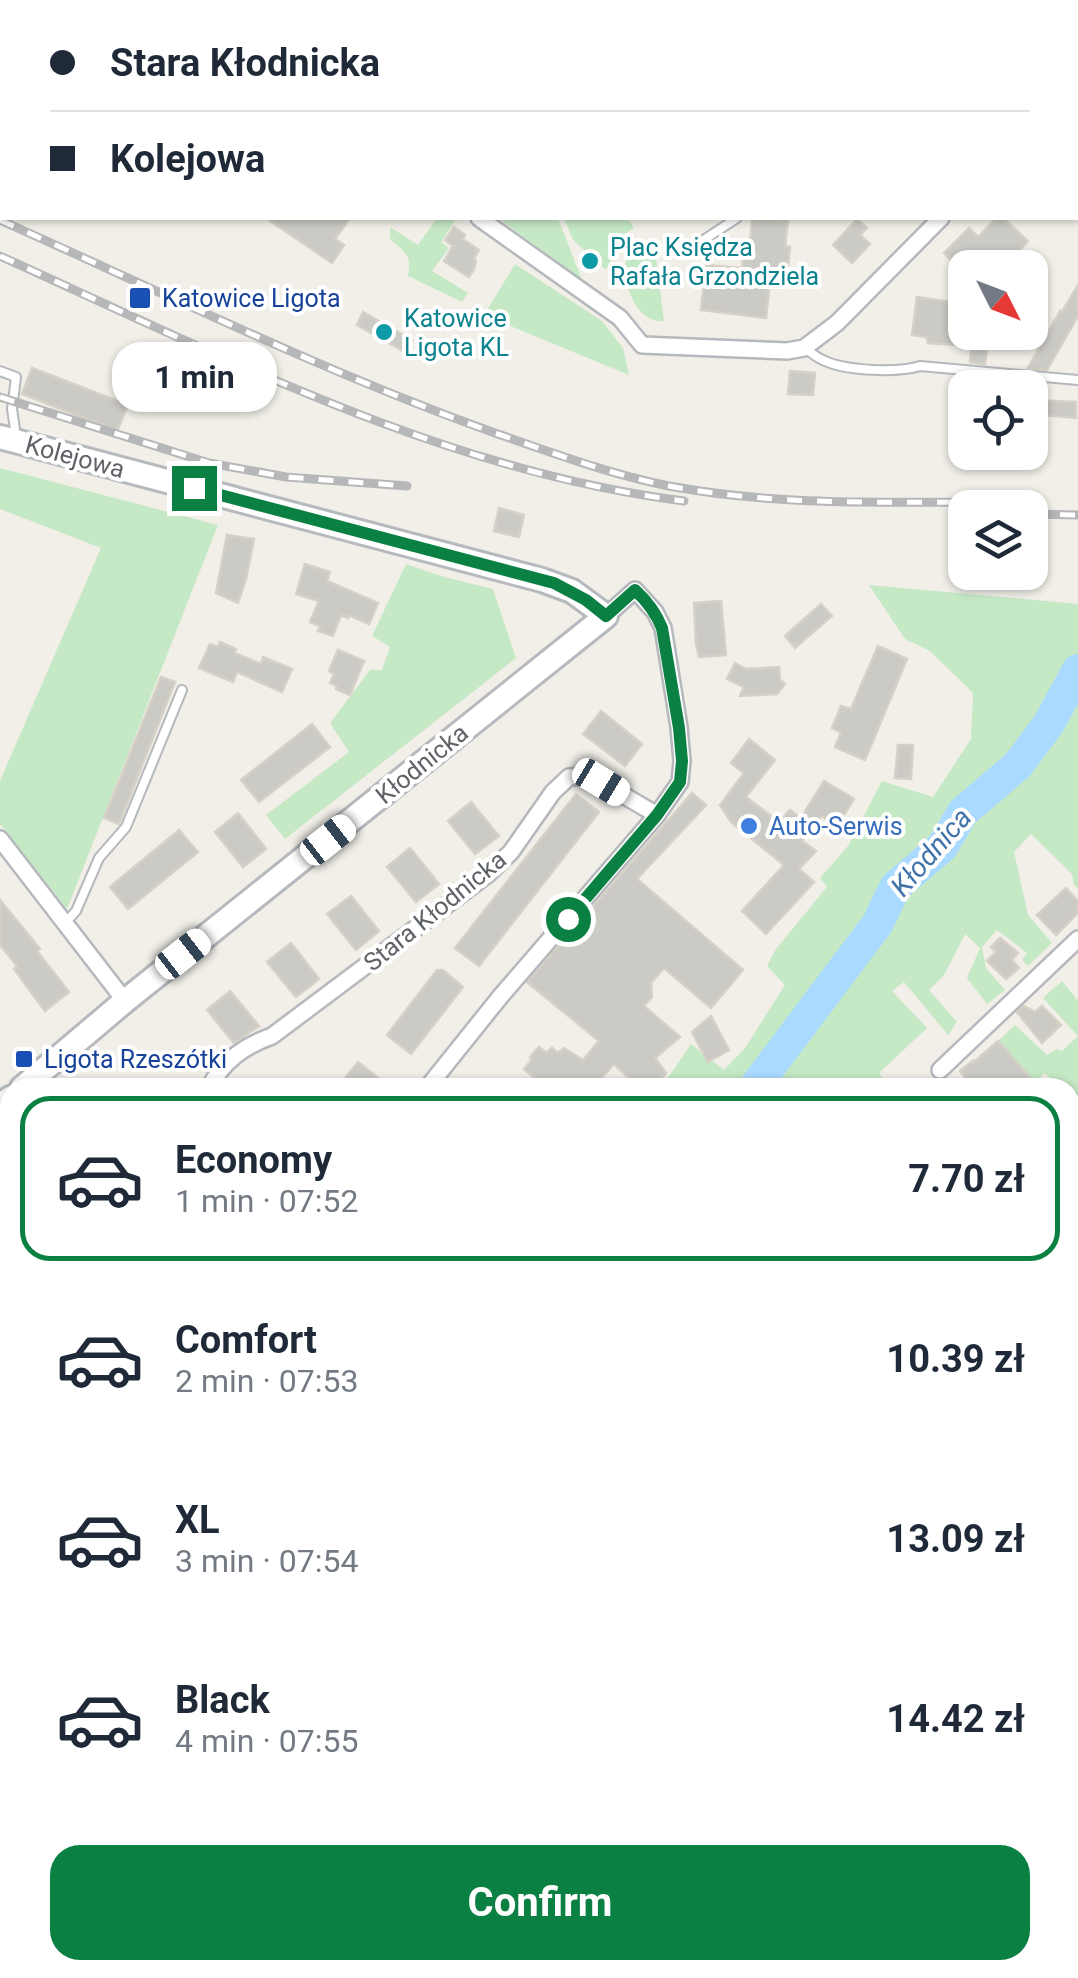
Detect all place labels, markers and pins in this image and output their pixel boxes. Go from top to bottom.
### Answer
place label: Plac Księdza Rafała Grzondziela [610,233,819,291]
marker: Plac Księdza Rafała Grzondziela [579,250,601,272]
place label: Katowice Ligota [162,284,341,313]
marker: Katowice Ligota [127,285,153,311]
place label: Katowice Ligota KL [404,304,509,362]
marker: Katowice Ligota KL [373,321,395,343]
place label: Auto-Serwis [769,812,903,841]
marker: Auto-Serwis [738,815,760,837]
place label: Ligota Rzeszótki [44,1045,227,1074]
marker: Ligota Rzeszótki [13,1048,35,1070]

